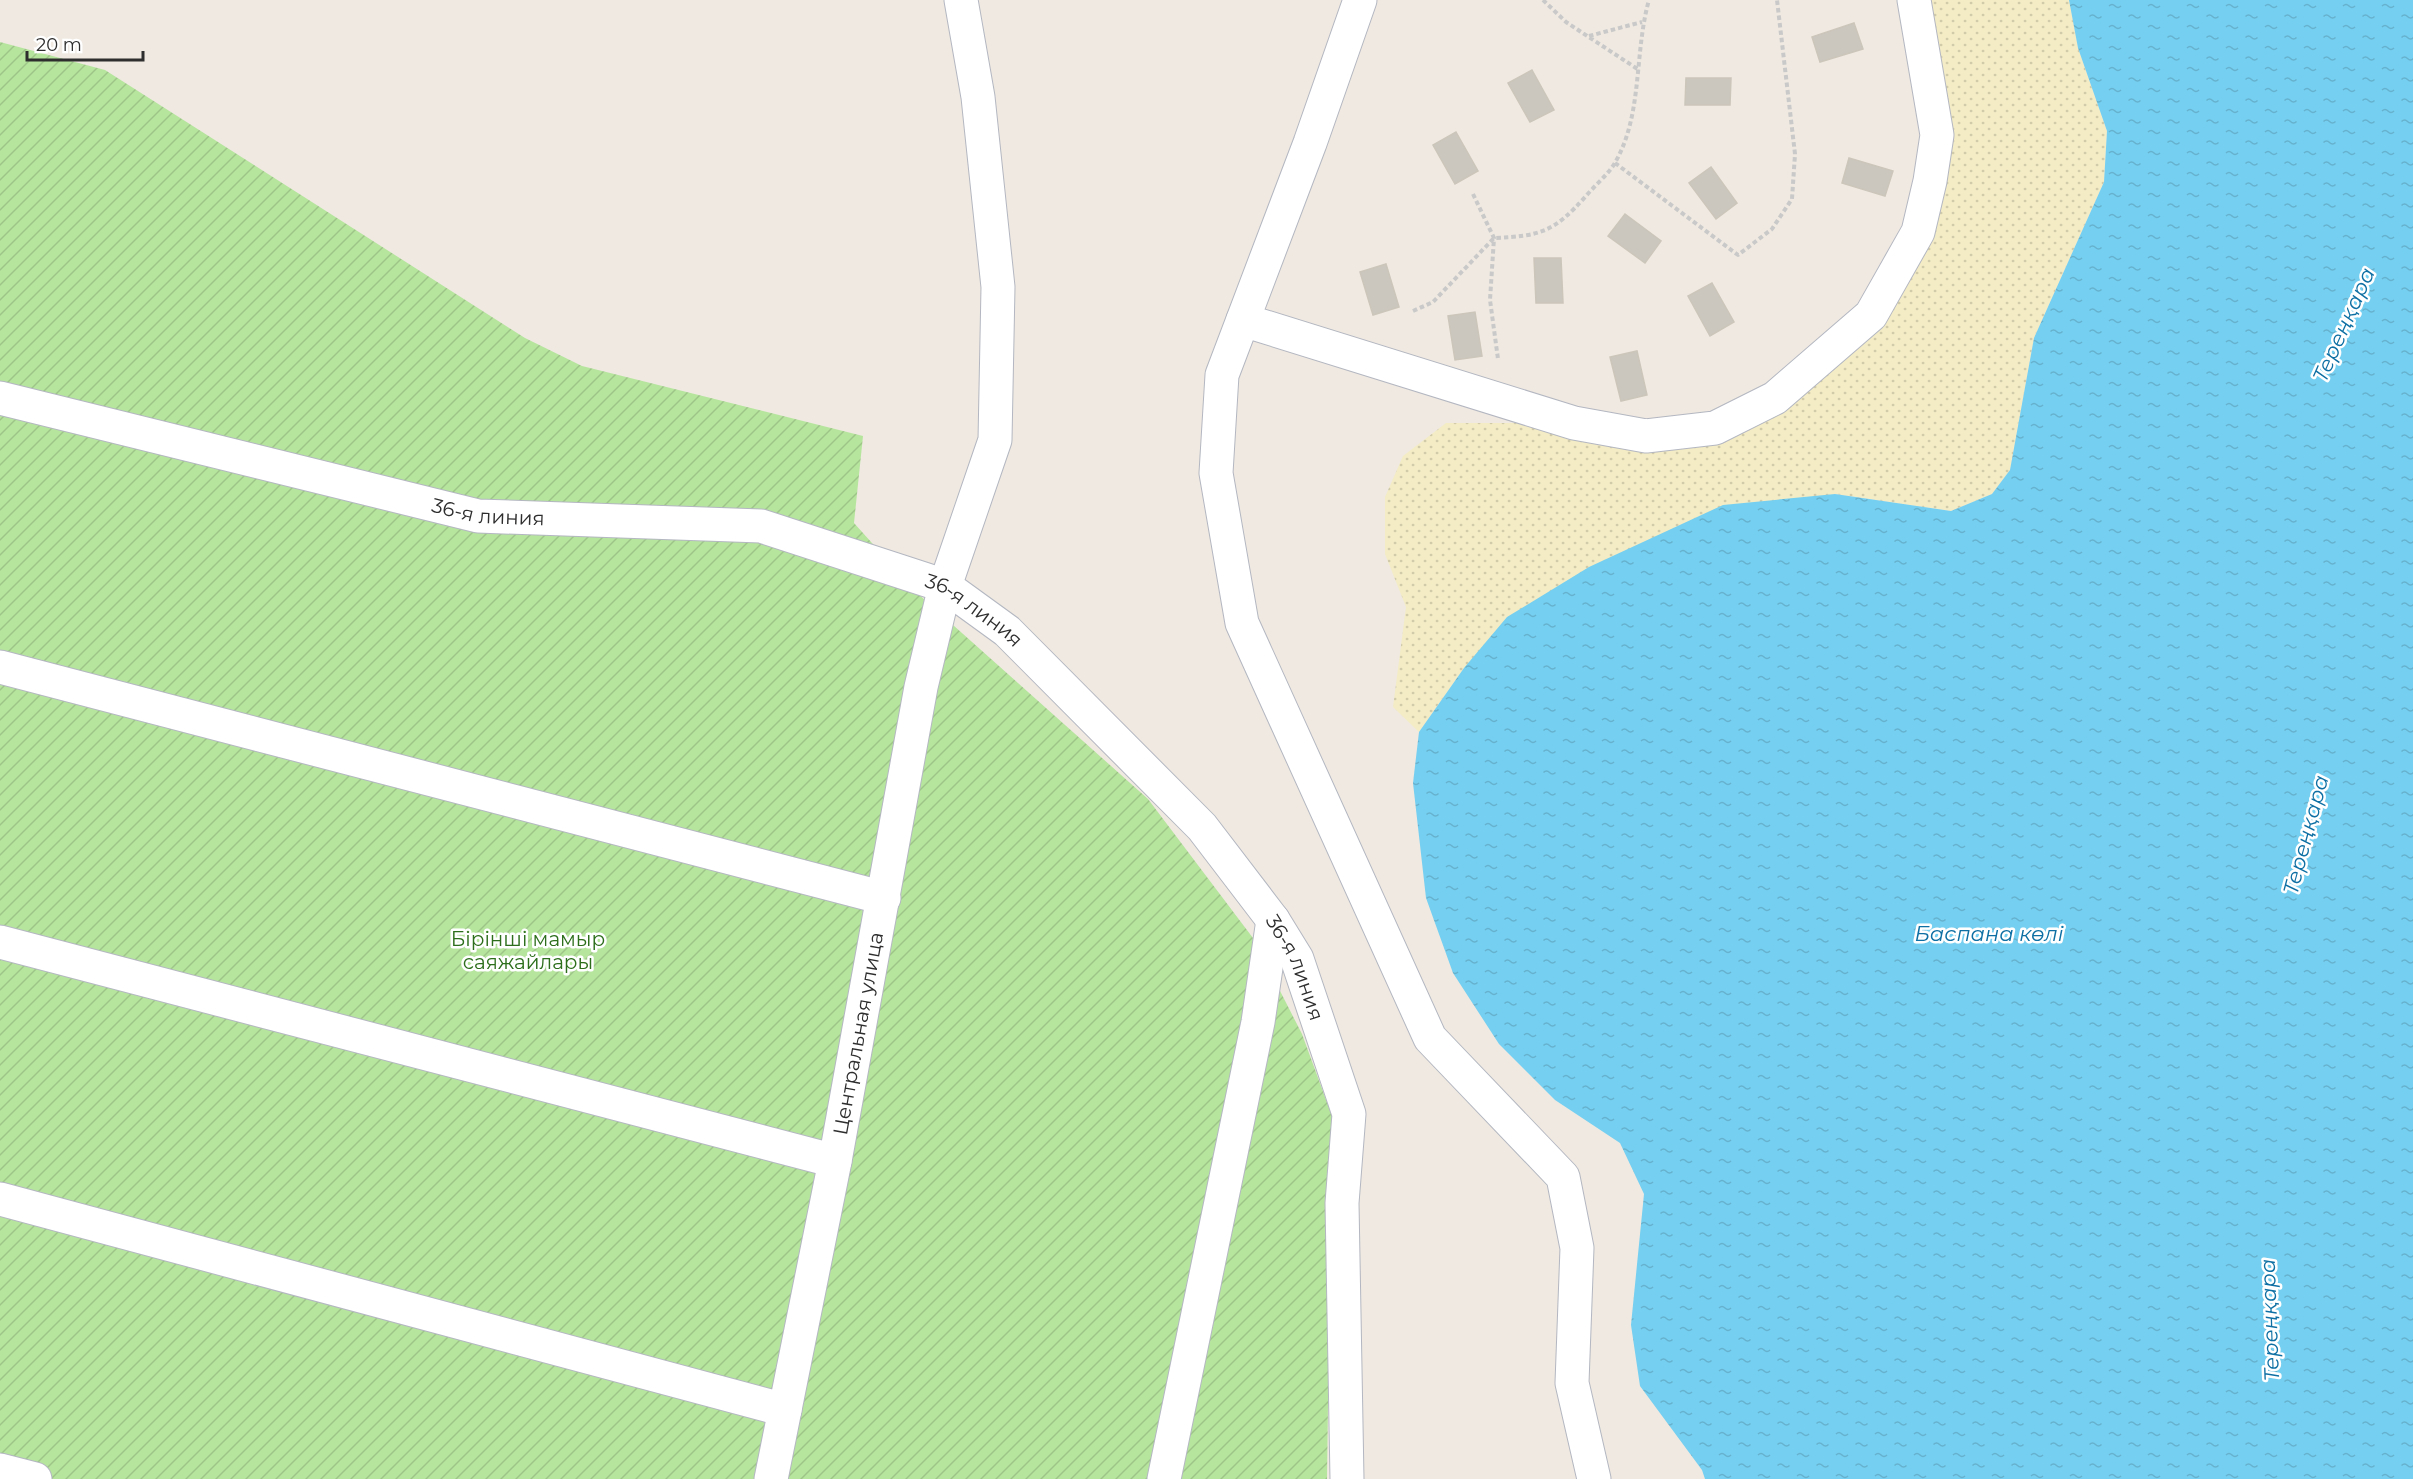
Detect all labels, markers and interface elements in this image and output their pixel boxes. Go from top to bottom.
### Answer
scale bar [27,24,142,62]
text: 20 m [36,34,82,56]
water label: Тереңқара [2307,264,2380,386]
street label: 36-я линия [429,493,545,530]
street label: 36-я линия [922,568,1028,652]
water label: Тереңқара [2278,772,2333,897]
street label: 36-я линия [1261,910,1329,1024]
water label: Баспана көлі [1915,921,2064,946]
park label: Бірінші мамыр саяжайлары [451,927,605,974]
street label: Центральная улица [828,930,888,1137]
water label: Тереңқара [2255,1258,2284,1382]

